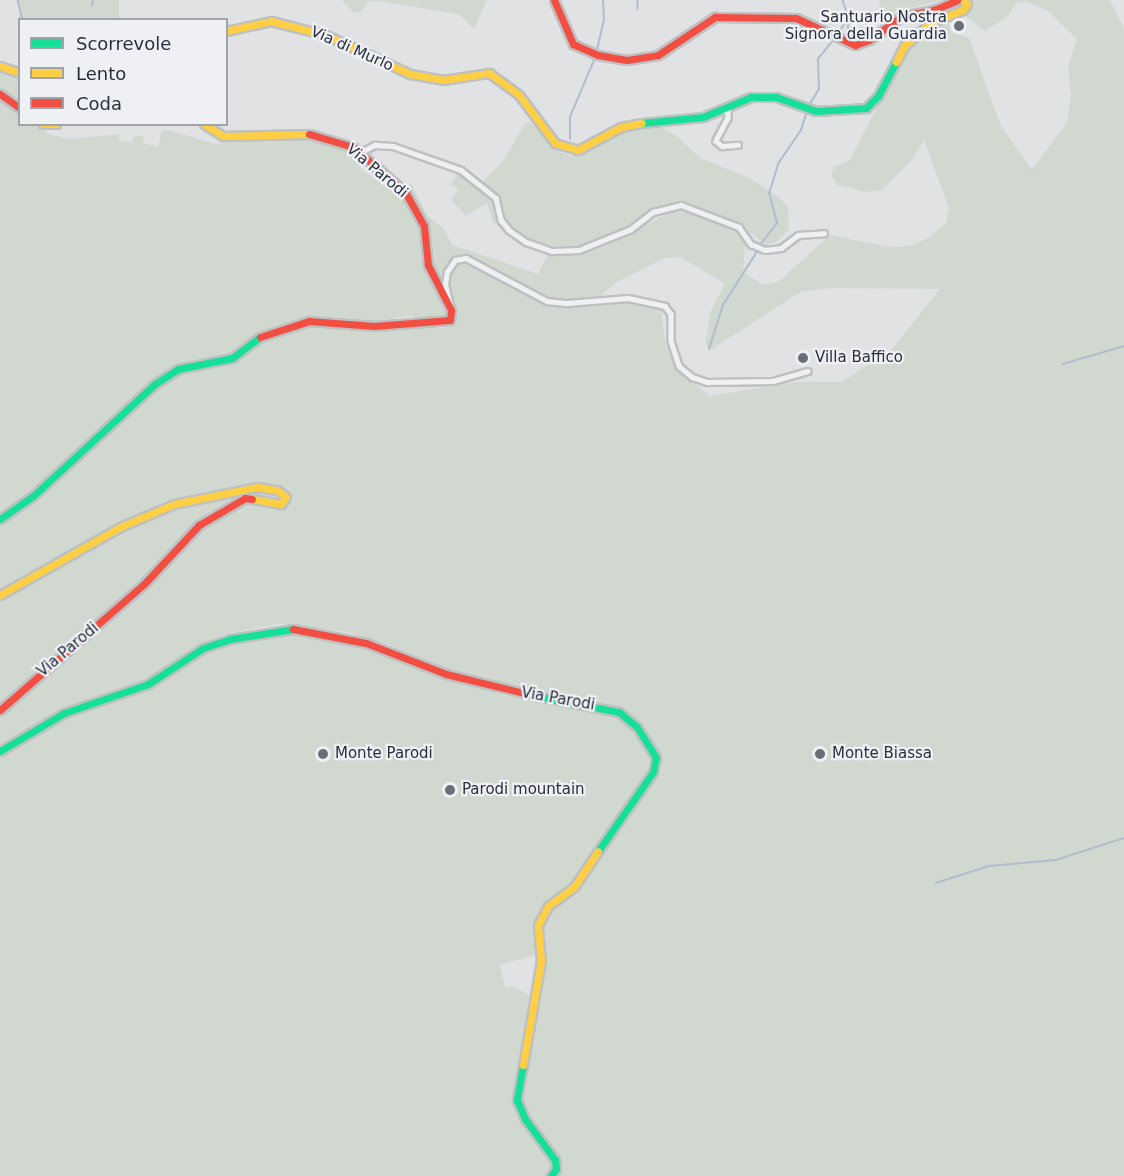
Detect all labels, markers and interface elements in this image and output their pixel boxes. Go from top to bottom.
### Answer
place label: Santuario Nostra Signora della Guardia [785,8,947,43]
legend [18,18,228,126]
marker: Santuario Nostra Signora della Guardia [952,19,966,33]
street label: Via di Murlo [308,23,396,75]
text: Scorrevole [76,33,171,54]
text: Lento [76,63,126,84]
text: Coda [76,93,122,114]
street label: Via Parodi [343,140,411,202]
place label: Villa Baffico [815,349,903,367]
marker: Villa Baffico [796,351,810,365]
street label: Via Parodi [34,619,102,681]
street label: Via Parodi [520,684,596,714]
place label: Monte Parodi [335,745,433,763]
place label: Monte Biassa [832,745,932,763]
marker: Monte Parodi [316,747,330,761]
marker: Monte Biassa [813,747,827,761]
place label: Parodi mountain [462,781,585,799]
marker: Parodi mountain [443,783,457,797]

